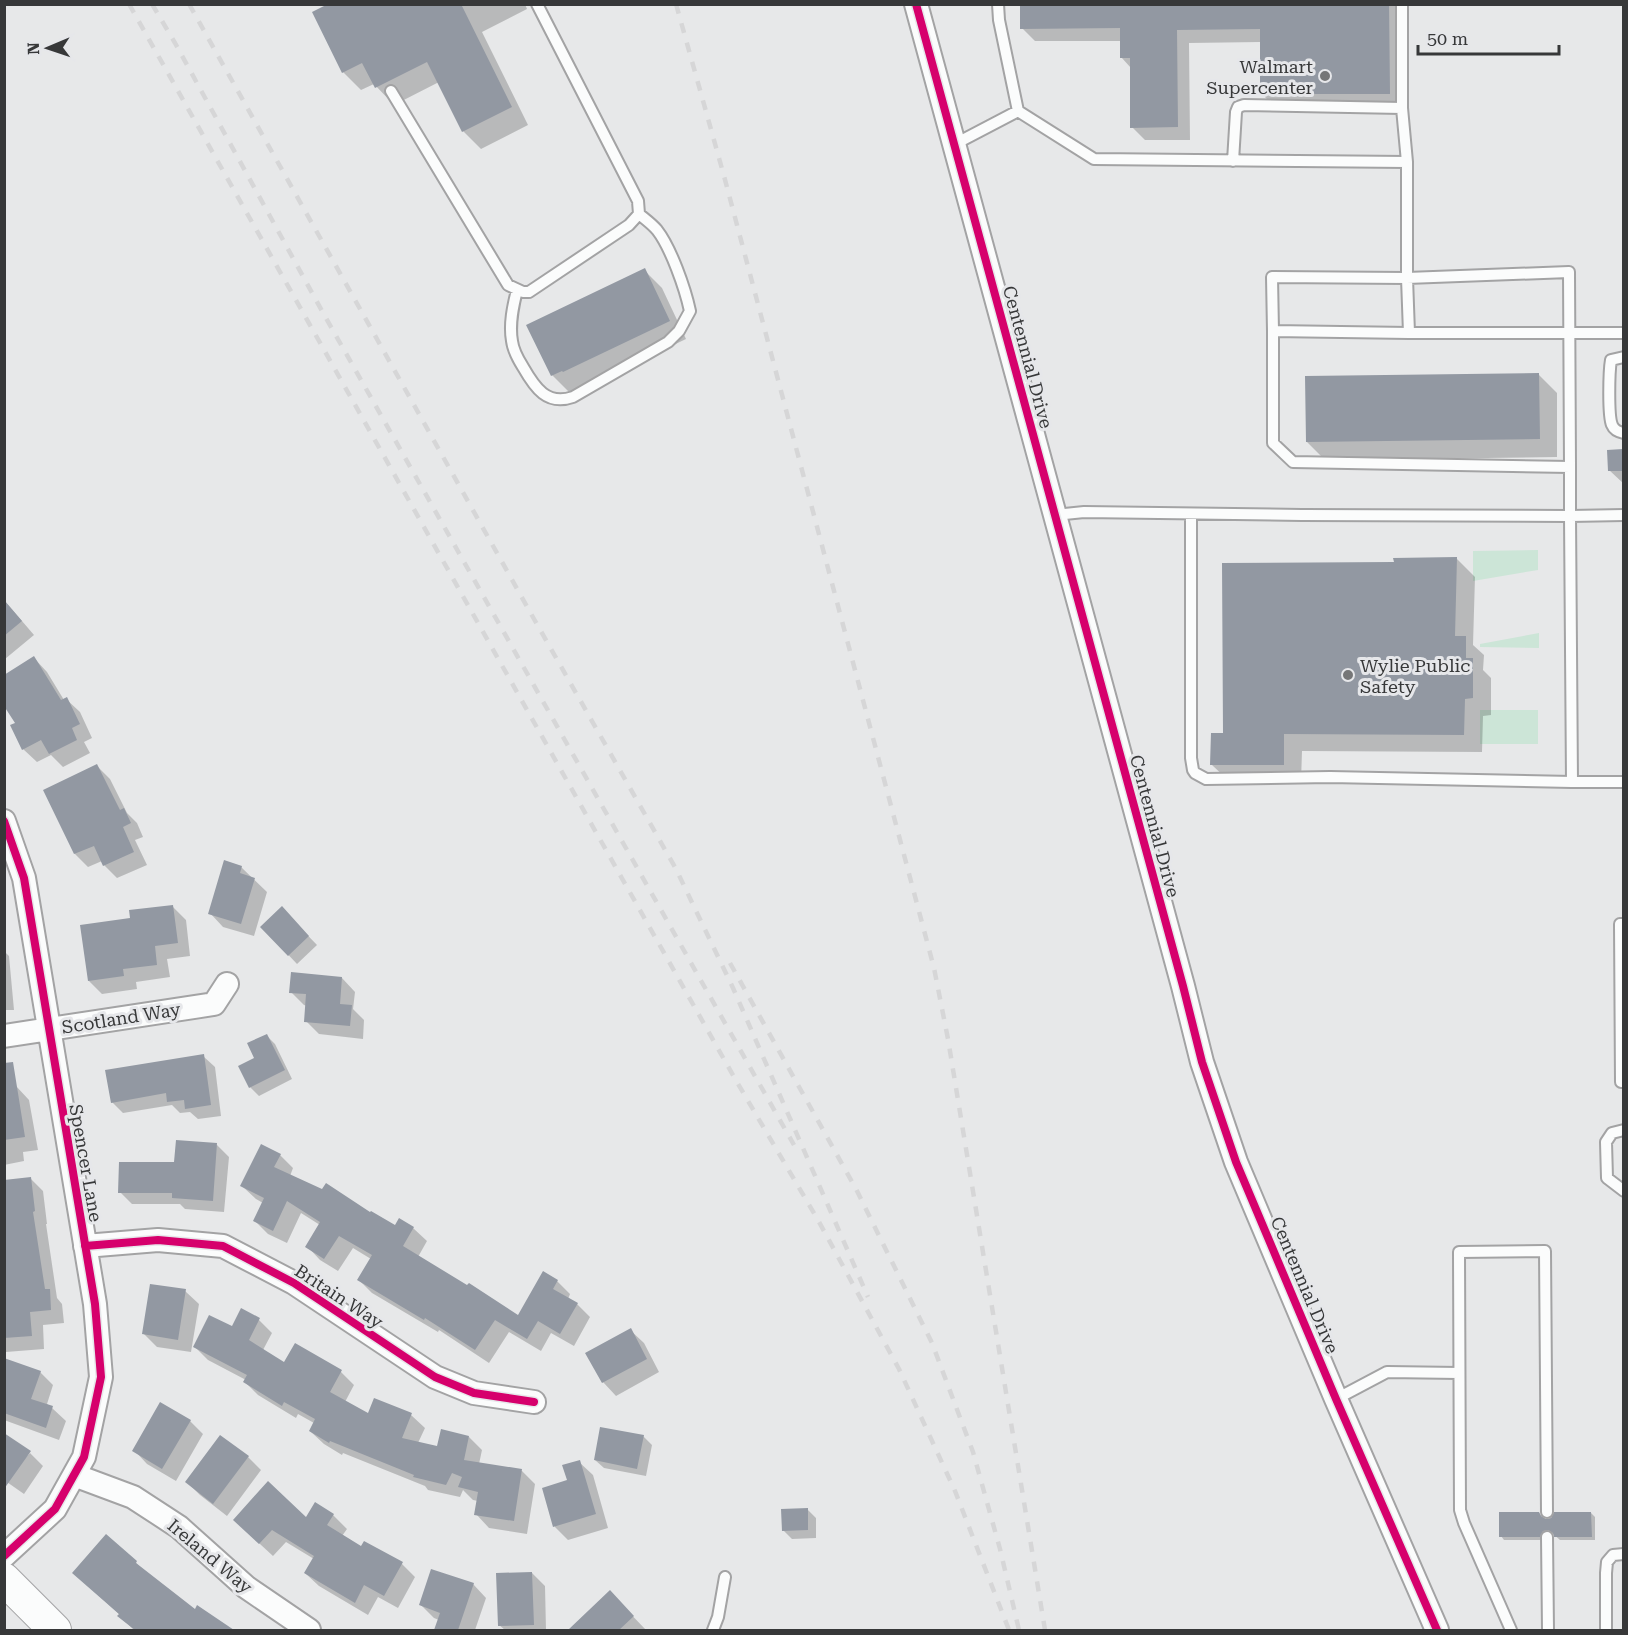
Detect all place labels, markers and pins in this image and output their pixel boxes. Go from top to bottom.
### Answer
place label: Walmart Supercenter [1206,56,1313,98]
marker: Walmart Supercenter [1318,69,1332,83]
place label: Wylie Public Safety [1360,655,1470,697]
marker: Wylie Public Safety [1341,668,1355,682]

